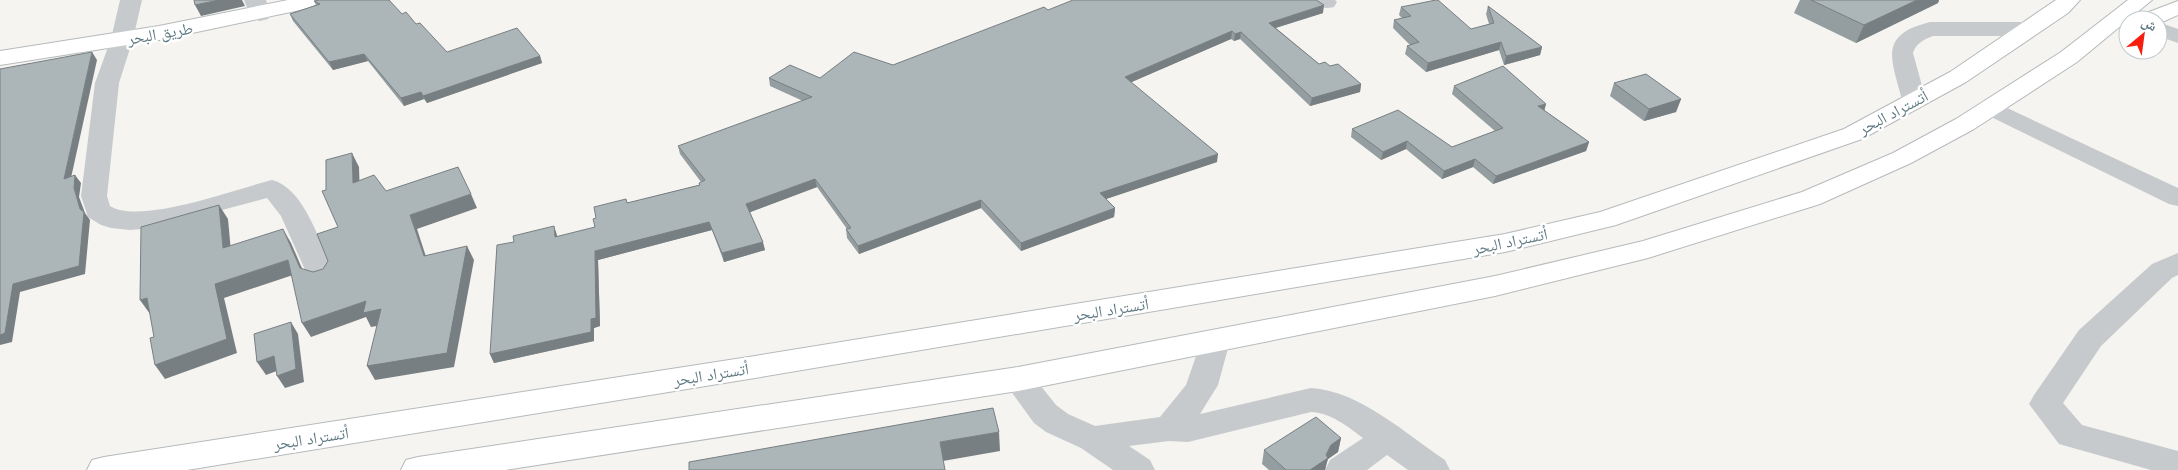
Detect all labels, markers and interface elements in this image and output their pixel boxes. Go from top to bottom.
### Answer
north arrow [2118,10,2168,60]
text: ش [2138,12,2160,35]
street label: طريق البحر [125,17,195,50]
street label: أتستراد البحر [1854,85,1931,139]
street label: أتستراد البحر [1470,223,1549,259]
street label: أتستراد البحر [1071,293,1150,325]
street label: أتستراد البحر [671,358,750,390]
street label: أتستراد البحر [271,422,350,454]

